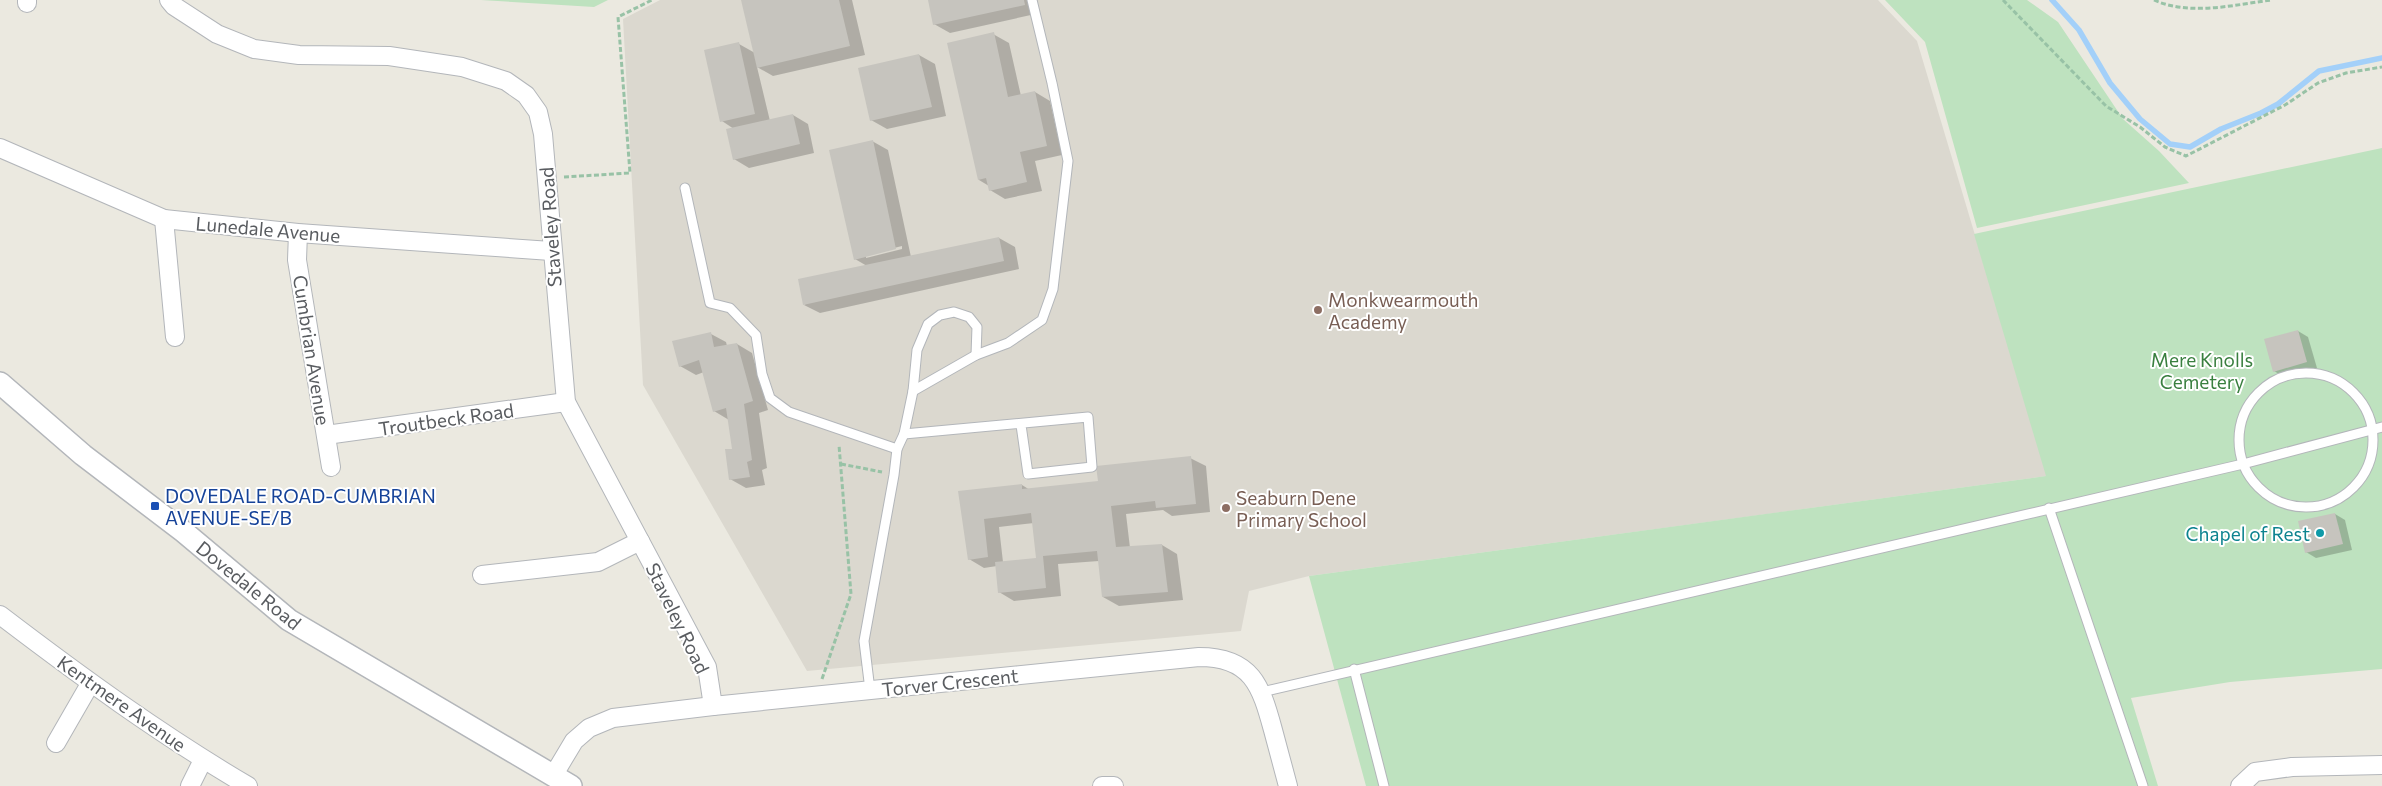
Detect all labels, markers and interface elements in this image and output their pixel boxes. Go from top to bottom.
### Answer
street label: Staveley Road [534,166,566,288]
street label: Lunedale Avenue [195,211,341,247]
street label: Cumbrian Avenue [289,273,335,427]
place label: Monkwearmouth Academy [1328,288,1478,333]
marker: Monkwearmouth Academy [1312,304,1324,316]
park label: Mere Knolls Cemetery [2151,348,2253,393]
street label: Troutbeck Road [377,398,515,440]
place label: DOVEDALE ROAD-CUMBRIAN AVENUE-SE/B [165,484,436,529]
place label: Seaburn Dene Primary School [1236,486,1367,531]
marker: DOVEDALE ROAD-CUMBRIAN AVENUE-SE/B [149,500,161,512]
marker: Seaburn Dene Primary School [1220,502,1232,514]
place label: Chapel of Rest [2186,522,2310,545]
marker: Chapel of Rest [2314,527,2326,539]
street label: Dovedale Road [192,536,306,634]
street label: Staveley Road [641,559,715,677]
street label: Kentmere Avenue [53,650,191,756]
street label: Torver Crescent [880,663,1020,701]

